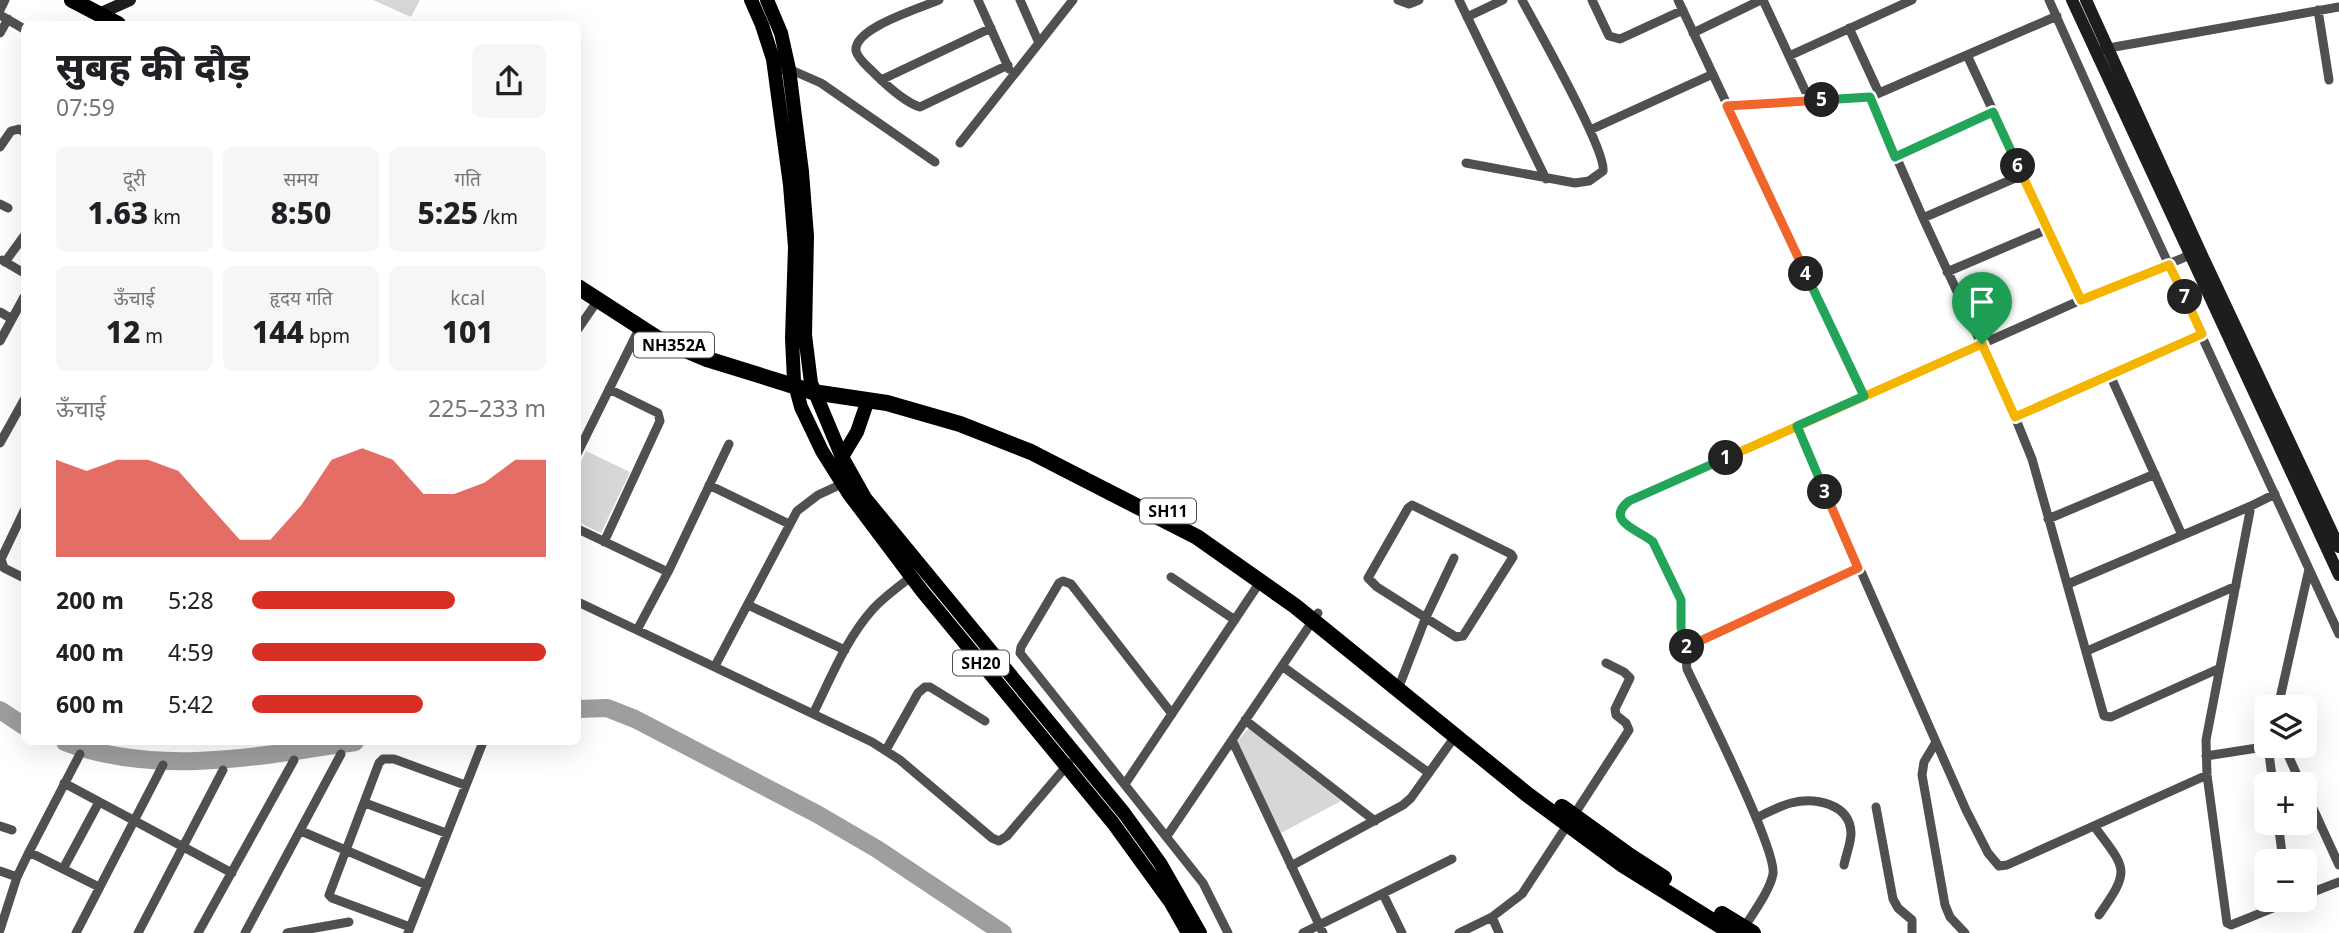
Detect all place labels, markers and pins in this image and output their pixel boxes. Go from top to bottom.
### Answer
pin: 5 [1804,82,1840,118]
pin: 6 [2000,148,2036,184]
pin: 4 [1788,256,1824,292]
pin [1952,272,2012,344]
pin: 7 [2168,280,2202,314]
pin: 1 [1708,440,1744,476]
pin: 3 [1808,475,1842,510]
pin: 2 [1670,630,1704,664]

